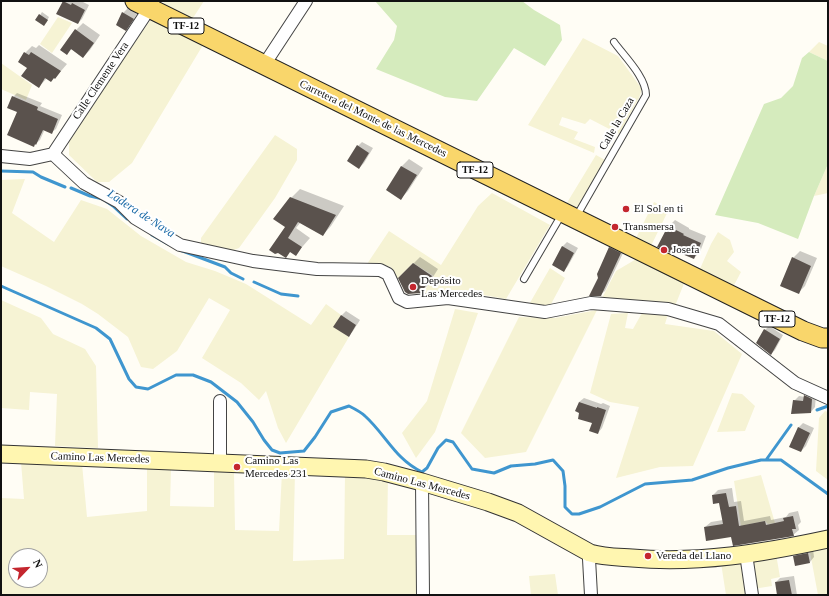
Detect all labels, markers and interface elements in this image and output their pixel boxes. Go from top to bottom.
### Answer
road number: TF-12 [168,18,204,34]
street label: Calle Clemente Vera [70,40,132,122]
street label: Carretera del Monte de las Mercedes [297,78,449,160]
street label: Calle la Caza [597,95,637,153]
road number: TF-12 [457,162,493,178]
water label: Ladera de Nava [105,187,177,241]
place label: El Sol en ti [634,202,683,216]
marker: El Sol en ti [621,204,631,214]
place label: Transmersa [623,220,674,234]
marker: Transmersa [610,222,620,232]
place label: Josefa [672,243,699,257]
marker: Josefa [659,245,669,255]
place label: Depósito Las Mercedes [421,274,482,300]
marker: Depósito Las Mercedes [408,282,418,292]
road number: TF-12 [759,311,795,327]
street label: Camino Las Mercedes [50,450,150,466]
place label: Camino Las Mercedes 231 [245,454,307,480]
marker: Camino Las Mercedes 231 [232,462,242,472]
street label: Camino Las Mercedes [372,465,472,503]
north arrow [8,548,48,588]
place label: Vereda del Llano [656,549,731,563]
marker: Vereda del Llano [643,551,653,561]
text: N [31,557,45,569]

